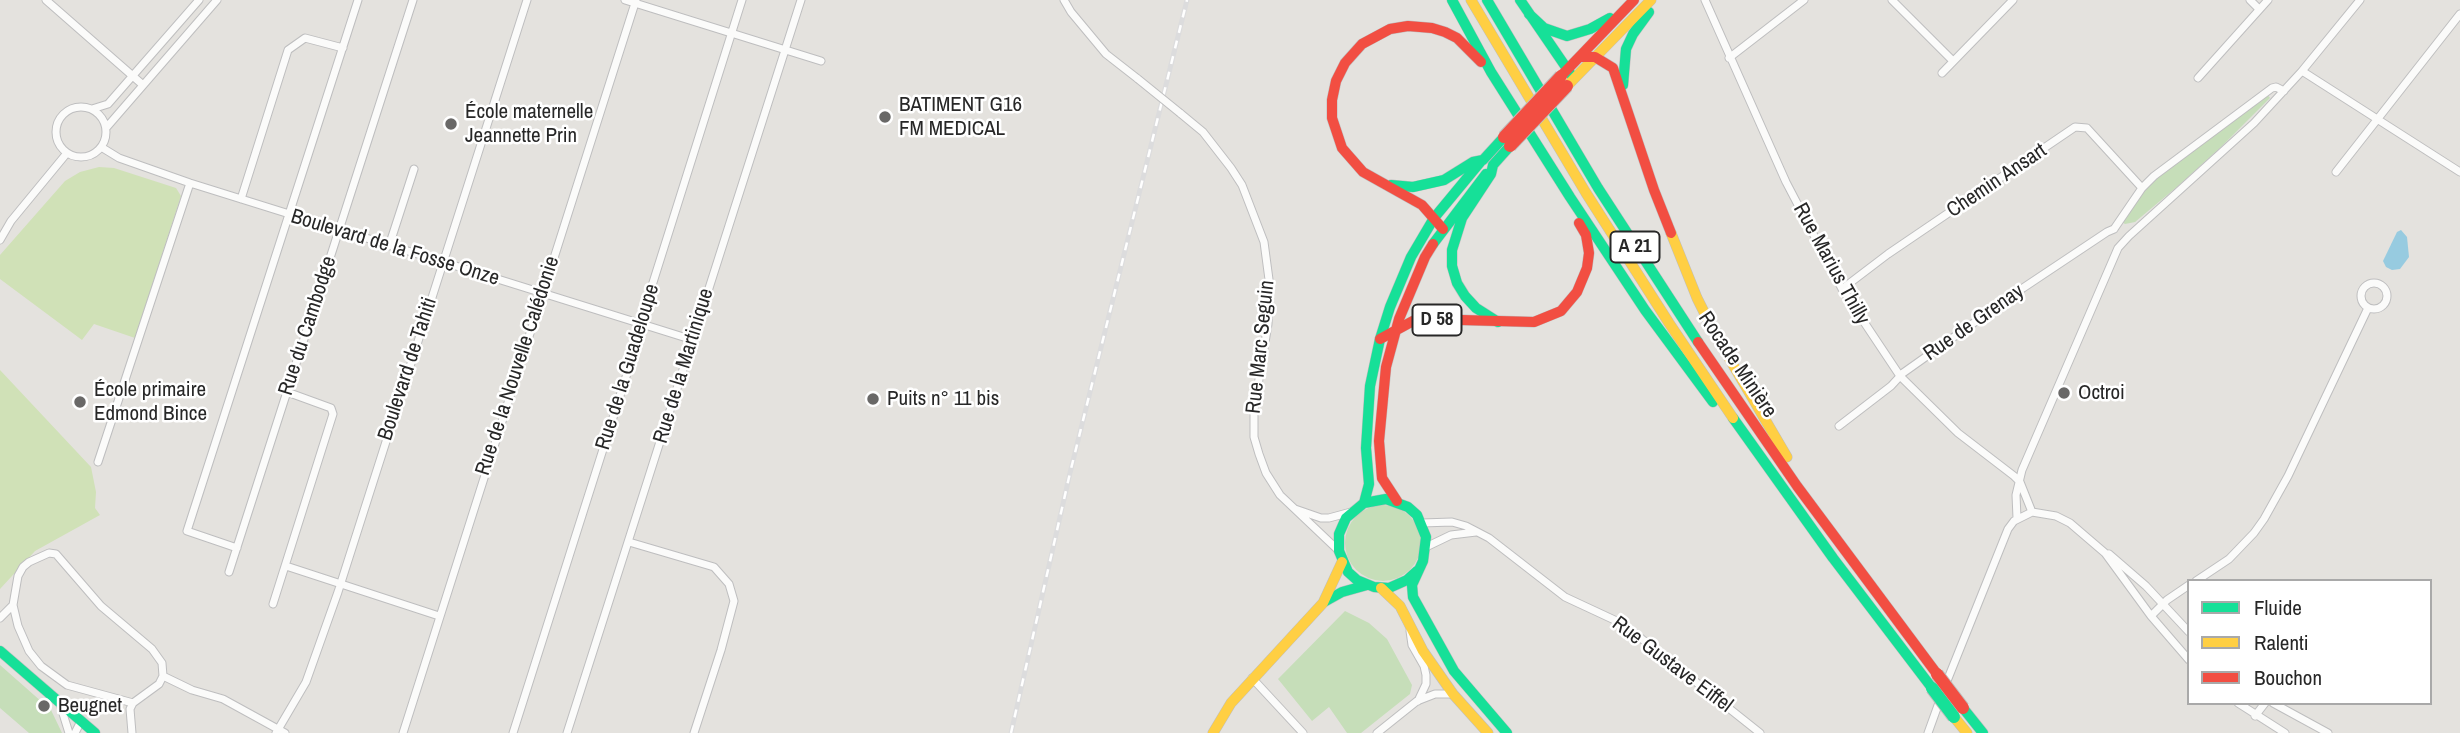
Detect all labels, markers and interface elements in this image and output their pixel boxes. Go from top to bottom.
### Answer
place label: BATIMENT G16 FM MEDICAL [899,92,1022,142]
place label: École maternelle Jeannette Prin [465,99,593,149]
marker: BATIMENT G16 FM MEDICAL [877,109,893,125]
marker: École maternelle Jeannette Prin [443,116,459,132]
street label: Chemin Ansart [1942,138,2052,224]
street label: Rue Marius Thilly [1787,199,1875,329]
street label: Boulevard de la Fosse Onze [288,204,502,292]
road number: A 21 [1610,232,1660,262]
street label: Rue du Cambodge [274,253,342,399]
street label: Rue de la Nouvelle Calédonie [471,253,565,479]
street label: Rue Marc Seguin [1241,279,1281,415]
street label: Rue de Grenay [1919,279,2029,367]
street label: Rue de la Guadeloupe [591,281,665,453]
street label: Rue de la Martinique [648,285,720,447]
street label: Boulevard de Tahiti [373,294,443,444]
road number: D 58 [1412,304,1462,336]
street label: Rocade Minière [1692,307,1782,423]
place label: École primaire Edmond Bince [94,377,207,427]
place label: Octroi [2078,380,2125,406]
marker: Octroi [2056,385,2072,401]
place label: Puits n° 11 bis [887,386,999,412]
marker: Puits n° 11 bis [865,391,881,407]
marker: École primaire Edmond Bince [72,394,88,410]
legend [2187,579,2432,705]
text: Fluide [2254,593,2302,622]
street label: Rue Gustave Eiffel [1607,612,1737,718]
text: Ralenti [2254,628,2309,657]
text: Bouchon [2254,663,2322,692]
place label: Beugnet [58,693,122,719]
marker: Beugnet [36,698,52,714]

